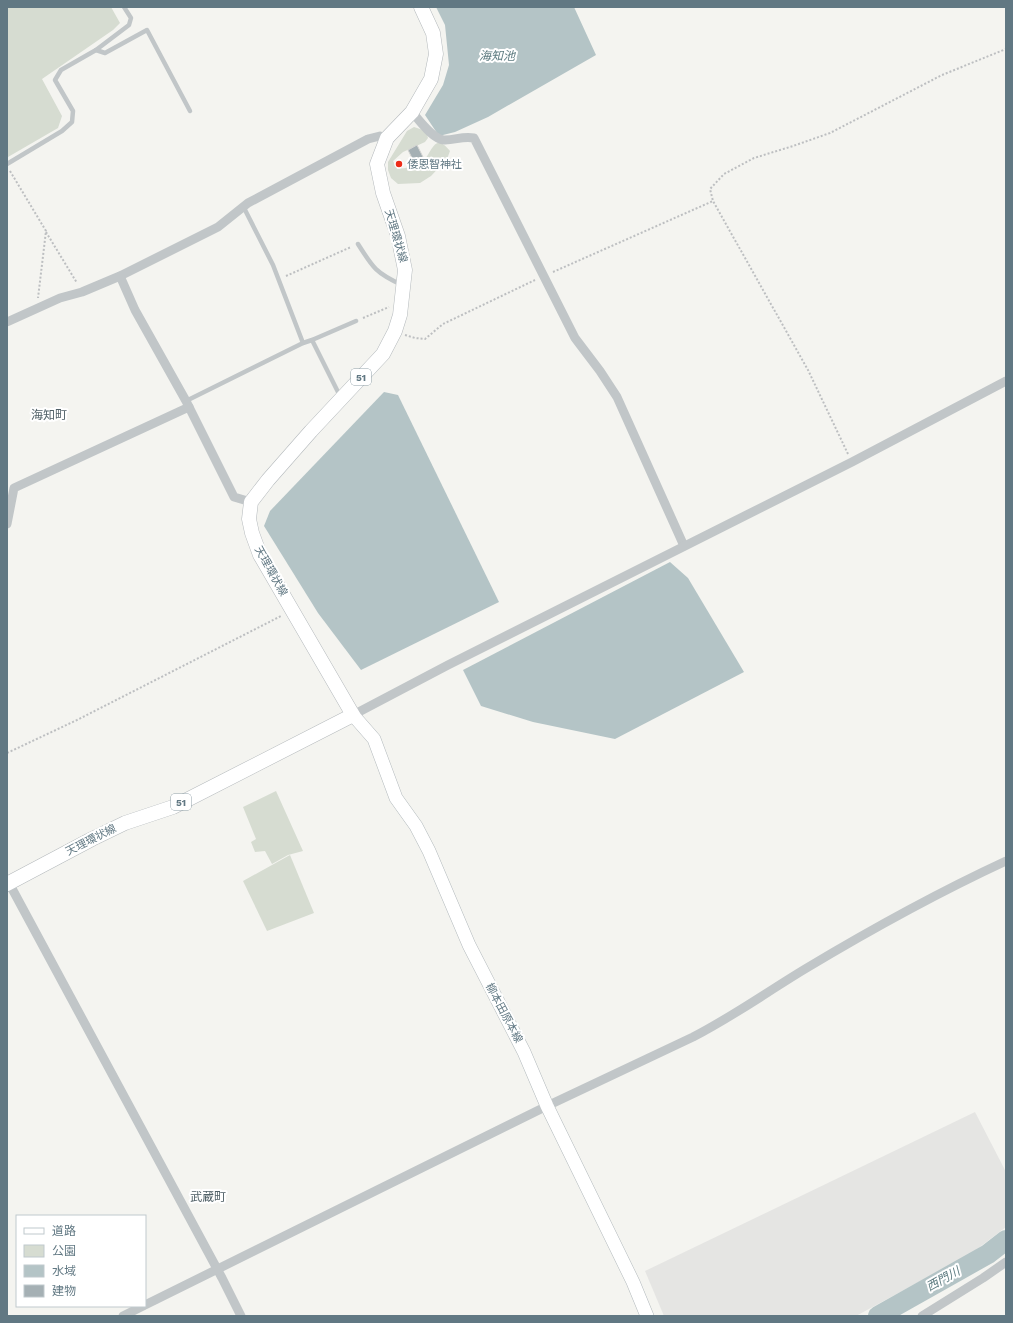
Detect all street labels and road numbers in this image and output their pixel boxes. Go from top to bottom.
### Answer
street label: 天理環状線 [382,208,410,264]
road number: 51 [351,369,371,385]
street label: 天理環状線 [252,544,290,598]
road number: 51 [171,794,191,810]
street label: 天理環状線 [64,822,118,858]
street label: 柳本田原本線 [483,981,525,1045]

